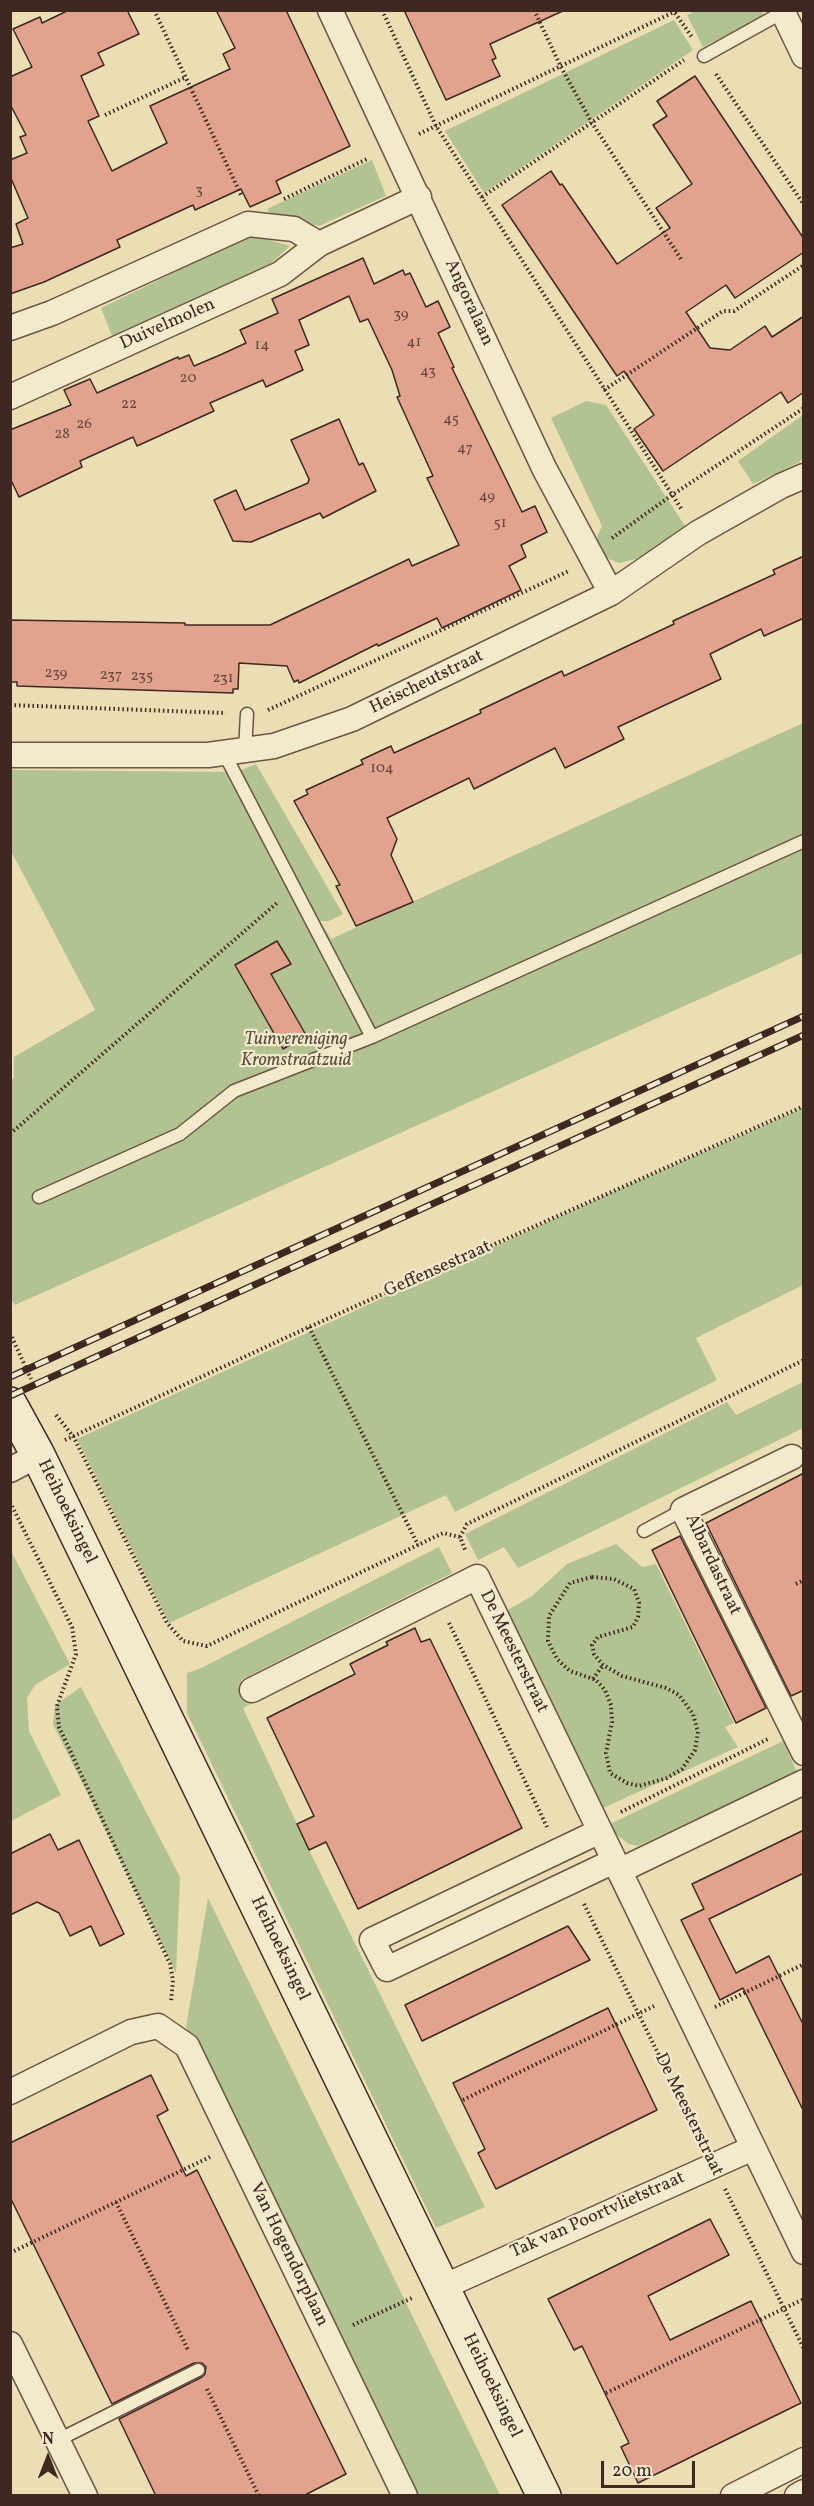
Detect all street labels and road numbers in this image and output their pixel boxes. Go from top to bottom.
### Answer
street label: Angoralaan [439,256,497,350]
street label: Duivelmolen [117,294,219,356]
street label: Heischeutstraat [367,646,487,720]
street label: Geffensestraat [381,1237,495,1303]
street label: Heihoeksingel [31,1456,101,1568]
street label: Albardastraat [679,1511,745,1619]
street label: De Meesterstraat [474,1587,552,1717]
street label: Heihoeksingel [244,1893,314,2005]
street label: De Meesterstraat [649,2050,727,2180]
street label: Tak van Poortvlietstraat [508,2168,688,2264]
street label: Van Hogendorplaan [244,2180,332,2330]
street label: Heihoeksingel [456,2330,526,2442]

